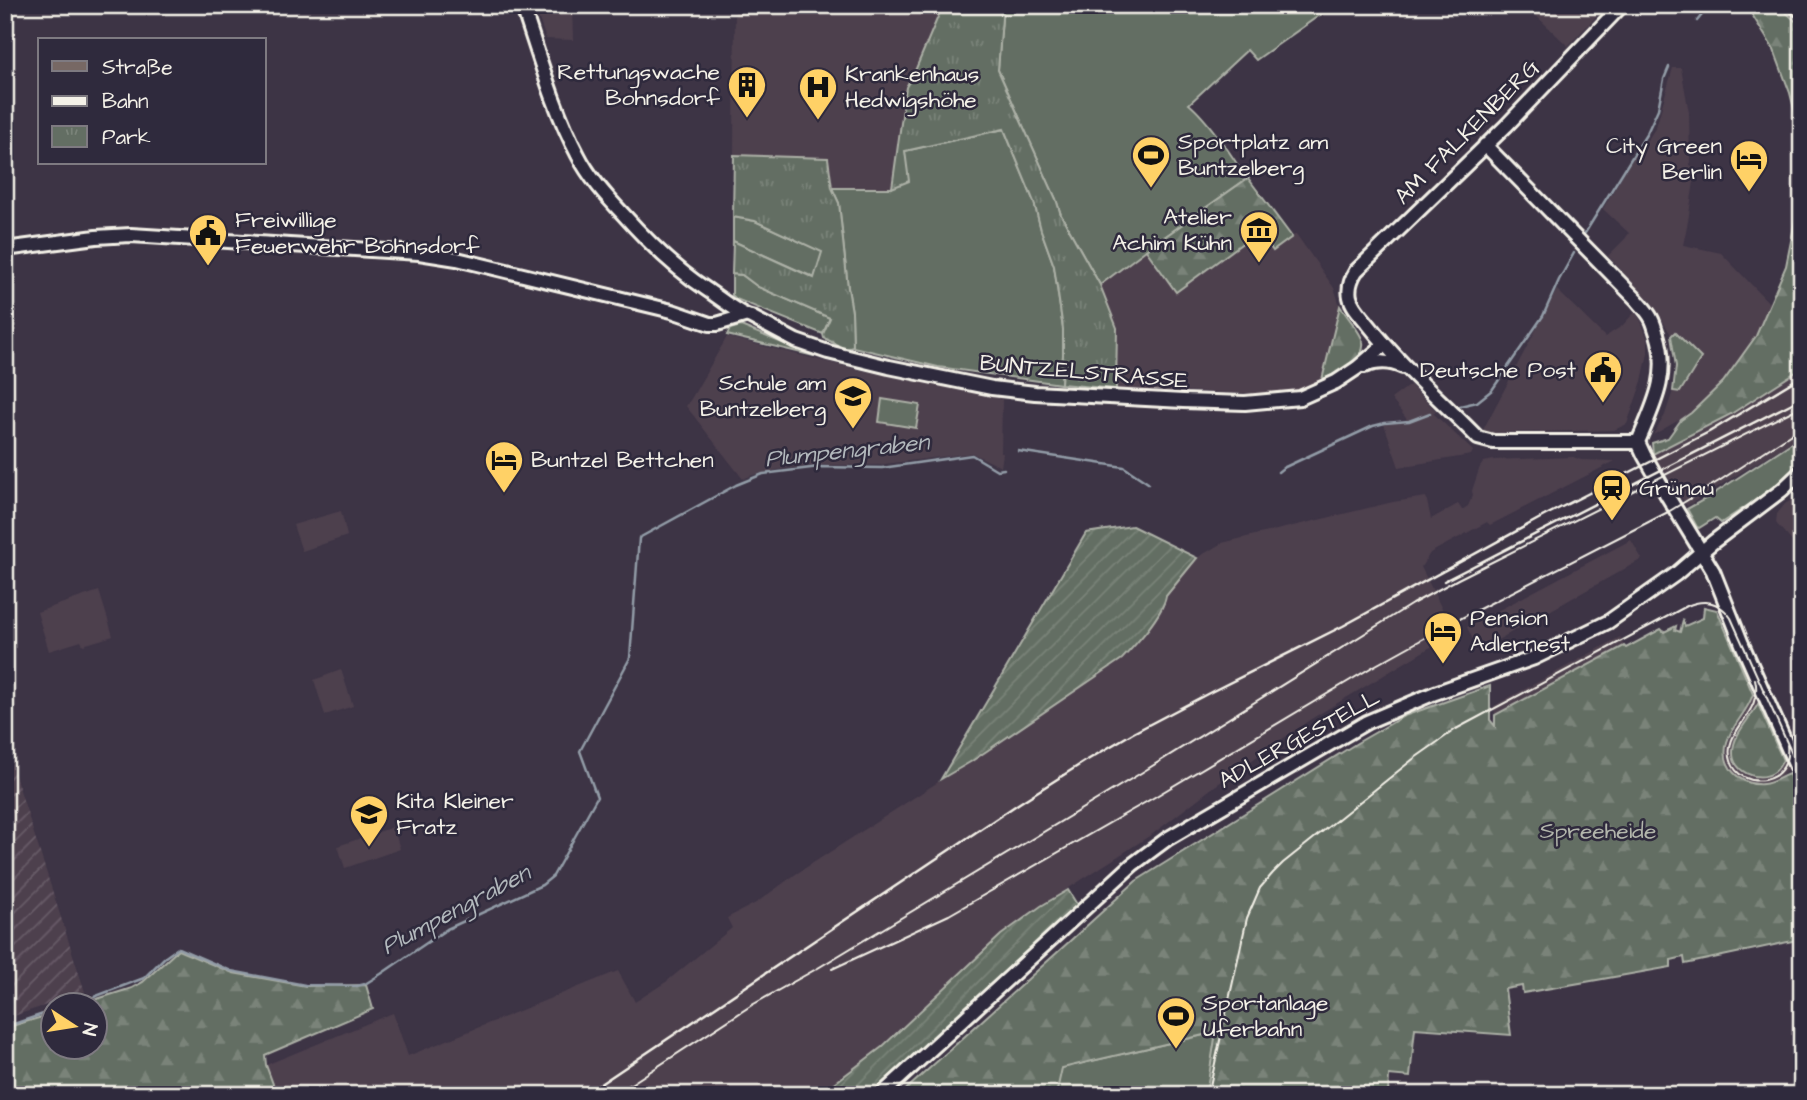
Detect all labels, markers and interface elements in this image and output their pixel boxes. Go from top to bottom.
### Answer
legend [38,38,266,164]
street label: AM FALKENBERG [1387,52,1547,212]
text: Straße [102,53,173,82]
place label: Rettungswache Bohnsdorf [557,56,720,114]
place label: Krankenhaus Hedwigshöhe [845,58,979,117]
building icon: Rettungswache Bohnsdorf [726,64,768,119]
hospital icon: Krankenhaus Hedwigshöhe [797,66,839,121]
text: Bahn [102,87,149,116]
text: Park [102,123,151,152]
place label: Sportplatz am Buntzelberg [1178,126,1328,185]
place label: City Green Berlin [1606,130,1722,188]
sports icon: Sportplatz am Buntzelberg [1130,134,1172,189]
hotel icon: City Green Berlin [1728,138,1770,193]
place label: Atelier Achim Kühn [1112,201,1232,259]
place label: Freiwillige Feuerwehr Bohnsdorf [235,204,480,262]
museum icon: Atelier Achim Kühn [1238,209,1280,264]
public building icon: Freiwillige Feuerwehr Bohnsdorf [187,212,229,267]
street label: BUNTZELSTRASSE [979,347,1190,397]
public building icon: Deutsche Post [1582,349,1624,404]
place label: Deutsche Post [1420,354,1577,386]
place label: Schule am Buntzelberg [700,367,826,426]
school or university icon: Schule am Buntzelberg [832,375,874,430]
water label: Plumpengraben [763,425,933,478]
hotel icon: Buntzel Bettchen [483,439,525,494]
place label: Buntzel Bettchen [531,444,714,476]
station icon: Grünau [1591,467,1633,522]
place label: Grünau [1639,472,1714,504]
place label: Pension Adlernest [1470,602,1571,660]
hotel icon: Pension Adlernest [1422,610,1464,665]
street label: ADLERGESTELL [1213,681,1385,797]
place label: Kita Kleiner Fratz [396,785,514,843]
school or university icon: Kita Kleiner Fratz [348,793,390,848]
park label: Spreeheide [1540,815,1656,847]
water label: Plumpengraben [375,855,539,965]
place label: Sportanlage Uferbahn [1203,987,1328,1045]
north arrow [38,992,108,1062]
sports icon: Sportanlage Uferbahn [1155,995,1197,1050]
text: N [75,1021,104,1038]

